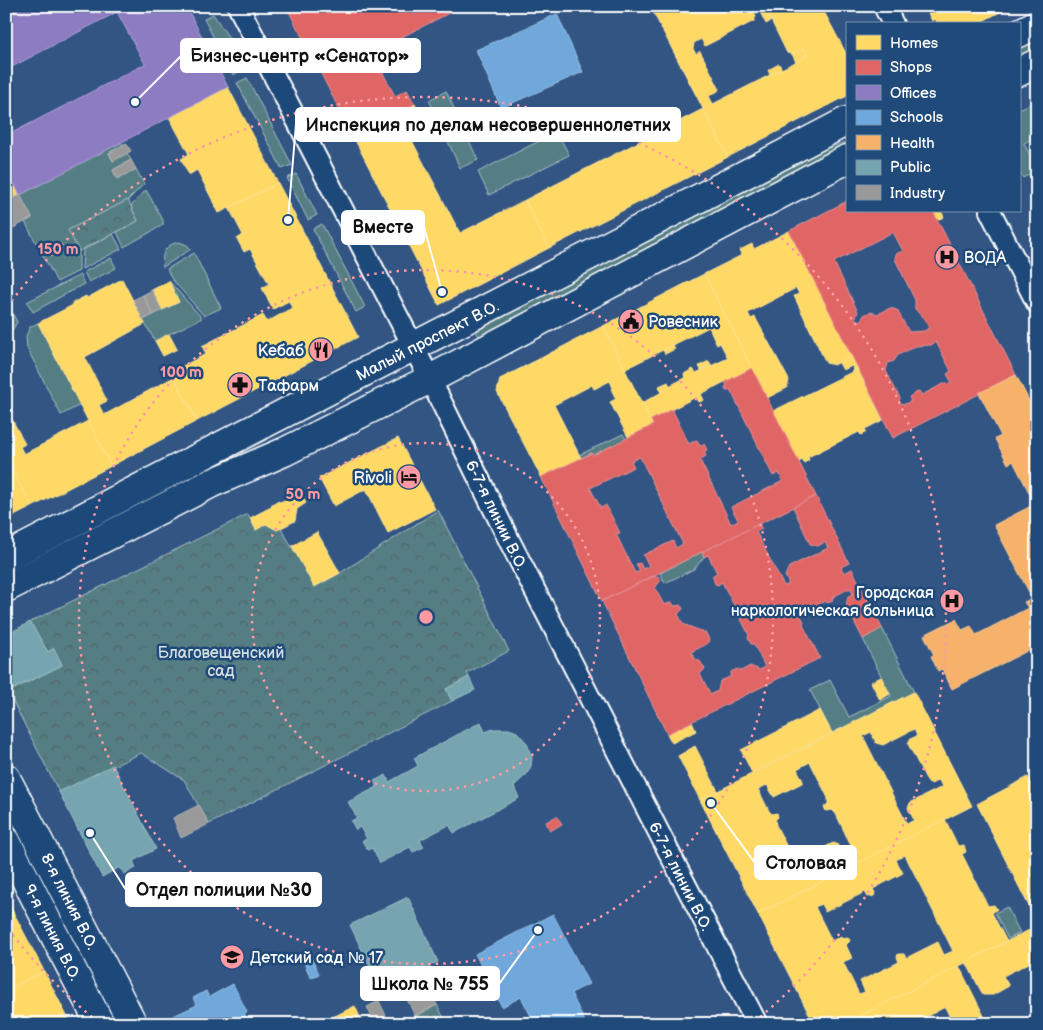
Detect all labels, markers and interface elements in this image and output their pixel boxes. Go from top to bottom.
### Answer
legend [846,22,1020,212]
text: Homes [890,34,939,53]
callout: Бизнес-центр «Сенатор» [181,39,420,72]
text: Бизнес-центр «Сенатор» [190,46,410,67]
text: Shops [890,58,933,77]
text: Offices [890,84,937,103]
callout: Инспекция по делам несовершеннолетних [296,108,680,141]
text: Schools [890,108,944,127]
text: Инспекция по делам несовершеннолетних [306,115,671,136]
text: Health [890,134,935,153]
text: Public [890,158,931,177]
text: Industry [890,184,945,203]
callout: Вместе [342,211,424,244]
text: Вместе [352,217,414,238]
text: 150 m [37,240,79,259]
hospital icon: ВОДА [934,244,960,270]
place label: ВОДА [964,249,1007,268]
street label: Малый проспект В.О. [353,297,502,386]
public building icon: Ровесник [618,308,644,334]
place label: Ровесник [648,313,719,332]
restaurant icon: Кебаб [308,337,334,363]
place label: Кебаб [258,342,304,361]
text: 100 m [160,363,202,382]
pharmacy icon: Тафарм [227,372,253,398]
place label: Тафарм [258,377,319,396]
street label: 6-7-я линии В.О. [461,458,530,574]
hotel icon: Rivoli [396,464,422,490]
place label: Rivoli [354,469,392,488]
text: 50 m [286,485,321,504]
place label: Городская наркологическая больница [731,584,935,621]
hospital icon: Городская наркологическая больница [939,588,965,614]
centre of rings [417,608,435,626]
park label: Благовещенский сад [158,644,284,681]
street label: 6-7-я линии В.О. [644,819,715,934]
callout: Столовая [755,846,856,879]
street label: 8-я линия В.О. [36,850,101,953]
text: Столовая [765,853,847,874]
callout: Отдел полиции №30 [126,873,321,906]
text: Отдел полиции №30 [136,880,312,901]
street label: 9-я линия В.О. [19,881,84,984]
school or university icon: Детский сад № 17 [219,944,245,970]
place label: Детский сад № 17 [250,949,383,968]
callout: Школа № 755 [361,967,499,1000]
text: Школа № 755 [371,974,489,995]

